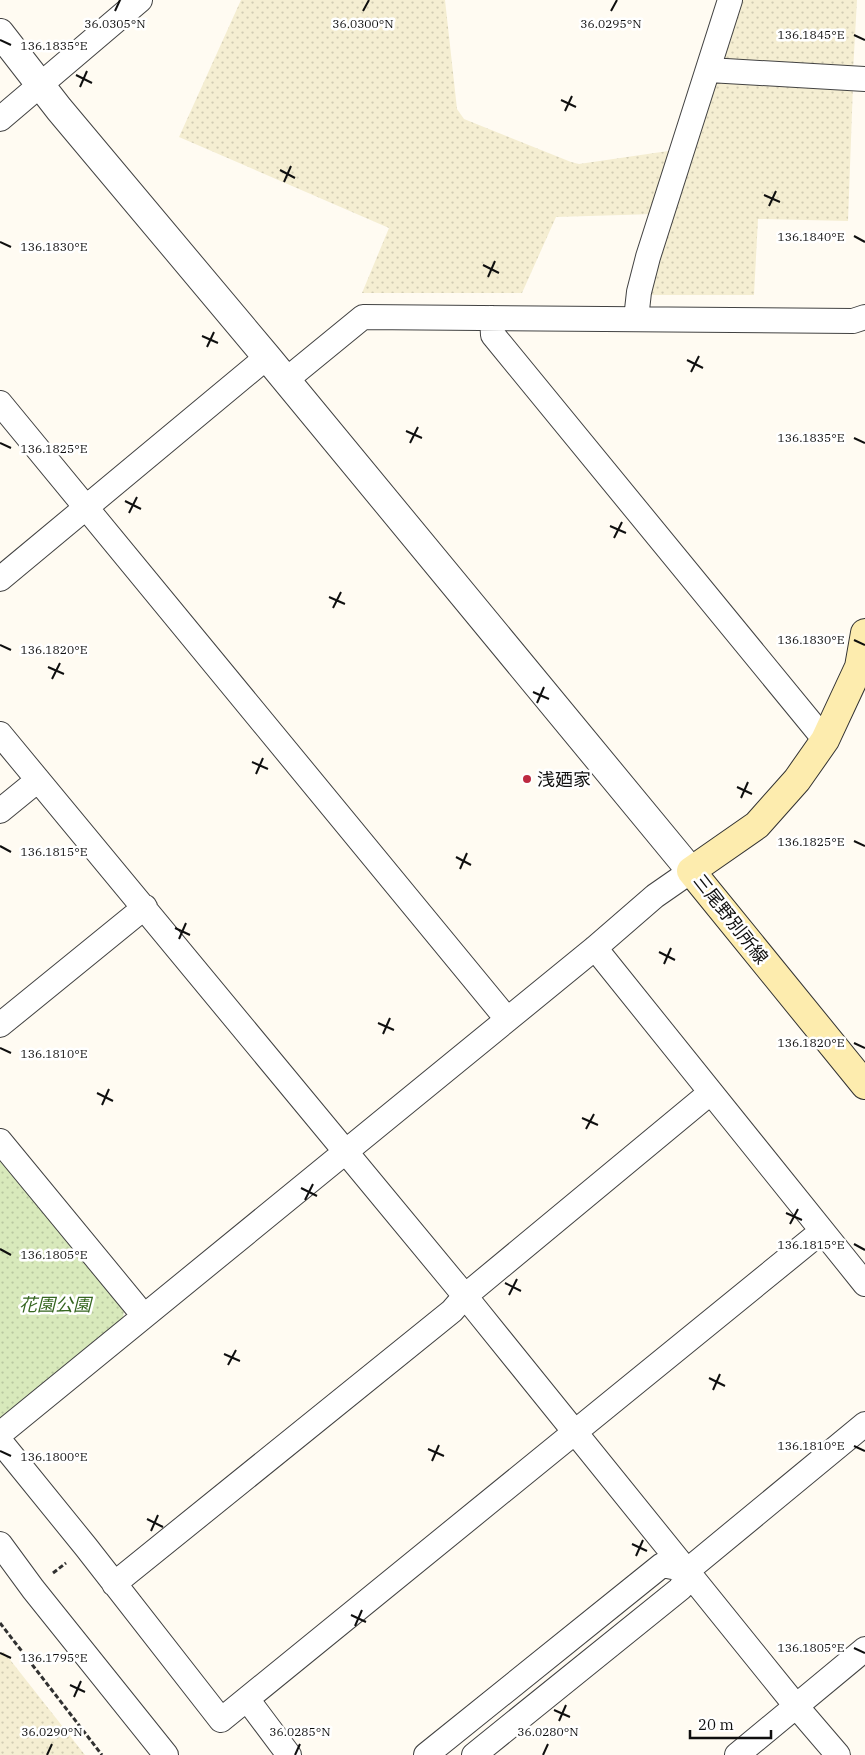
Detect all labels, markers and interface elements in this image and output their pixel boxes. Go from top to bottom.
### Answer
text: 36.0305°N [84,16,146,31]
text: 36.0300°N [332,16,394,31]
text: 36.0295°N [580,16,642,31]
text: 136.1845°E [778,27,844,42]
text: 136.1835°E [21,38,87,53]
text: 136.1840°E [778,229,844,244]
text: 136.1830°E [21,239,87,254]
text: 136.1835°E [778,430,844,445]
text: 136.1825°E [21,441,87,456]
text: 136.1830°E [778,632,844,647]
text: 136.1820°E [21,642,87,657]
place label: 浅廼家 [537,768,591,791]
marker: 浅廼家 [521,773,533,785]
text: 136.1825°E [778,834,844,849]
text: 136.1815°E [21,844,87,859]
street label: 三尾野別所線 [689,869,773,969]
text: 136.1820°E [778,1035,844,1050]
text: 136.1810°E [21,1046,87,1061]
text: 136.1815°E [778,1237,844,1252]
text: 136.1805°E [21,1247,87,1262]
park label: 花園公園 [19,1293,94,1316]
text: 136.1810°E [778,1438,844,1453]
text: 136.1800°E [21,1449,87,1464]
text: 136.1805°E [778,1640,844,1655]
text: 136.1795°E [21,1650,87,1665]
scale bar [690,1708,771,1740]
text: 20 m [698,1715,734,1734]
text: 36.0290°N [21,1724,83,1739]
text: 36.0285°N [269,1724,331,1739]
text: 36.0280°N [517,1724,579,1739]

